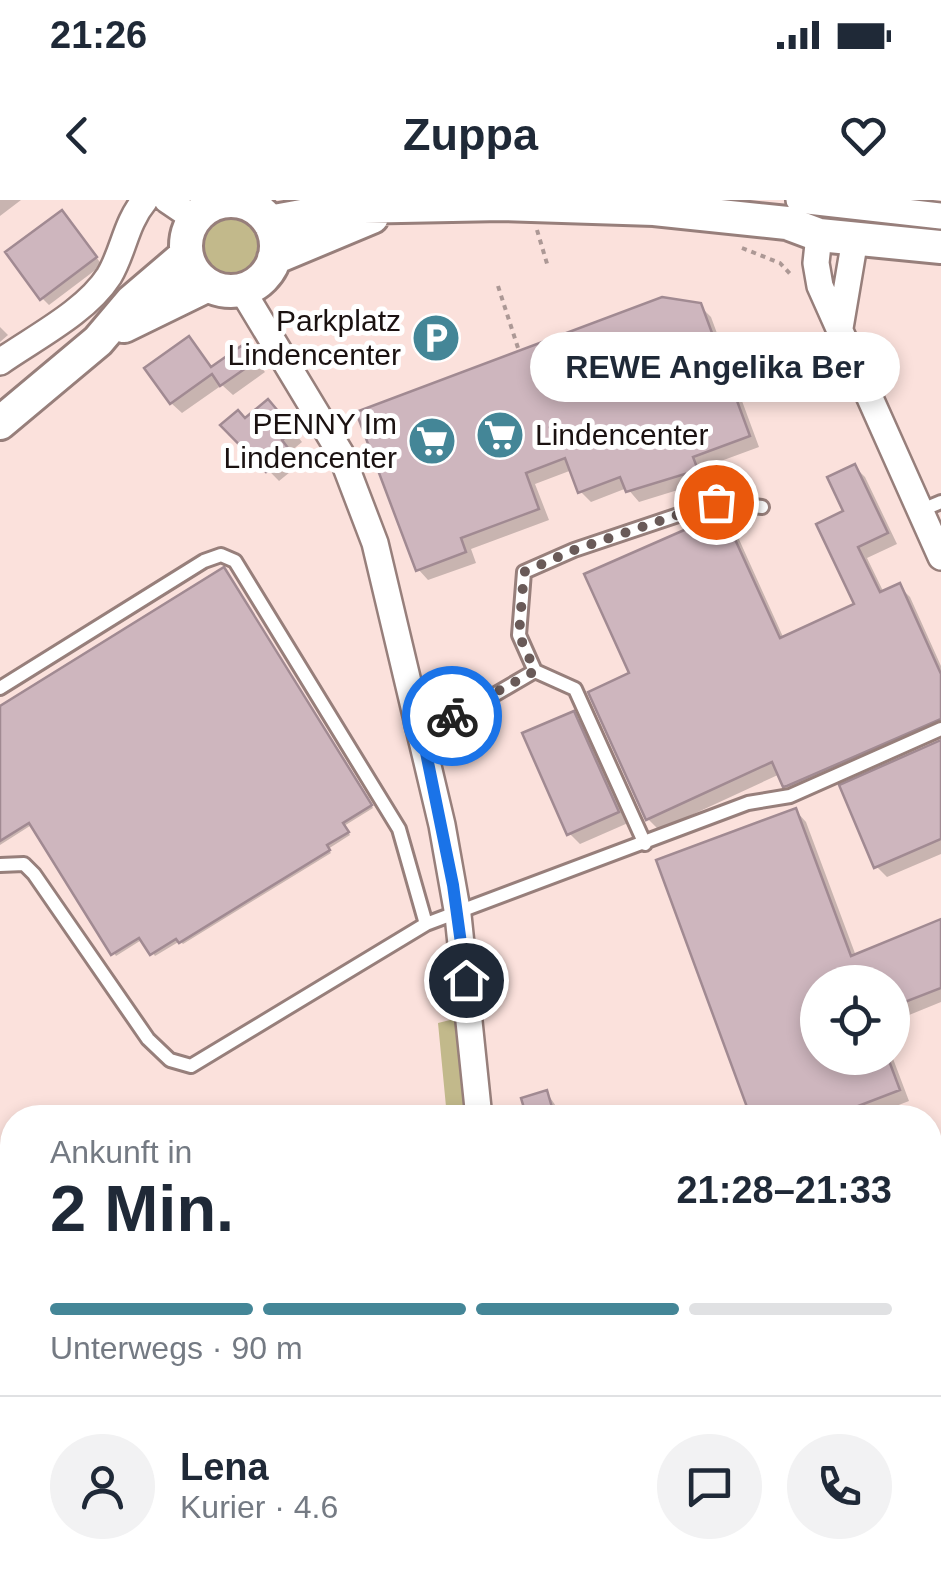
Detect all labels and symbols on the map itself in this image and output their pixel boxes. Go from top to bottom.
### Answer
place label: Parkplatz Lindencenter [228,304,401,371]
parking icon: Parkplatz Lindencenter [410,312,462,364]
callout: REWE Angelika Ber [531,332,901,402]
place label: PENNY Im Lindencenter [224,407,397,474]
supermarket icon: Lindencenter [474,409,526,461]
supermarket icon: PENNY Im Lindencenter [406,415,458,467]
place label: Lindencenter [535,418,708,451]
pin [674,460,759,545]
courier [402,666,502,766]
pin [424,938,509,1023]

